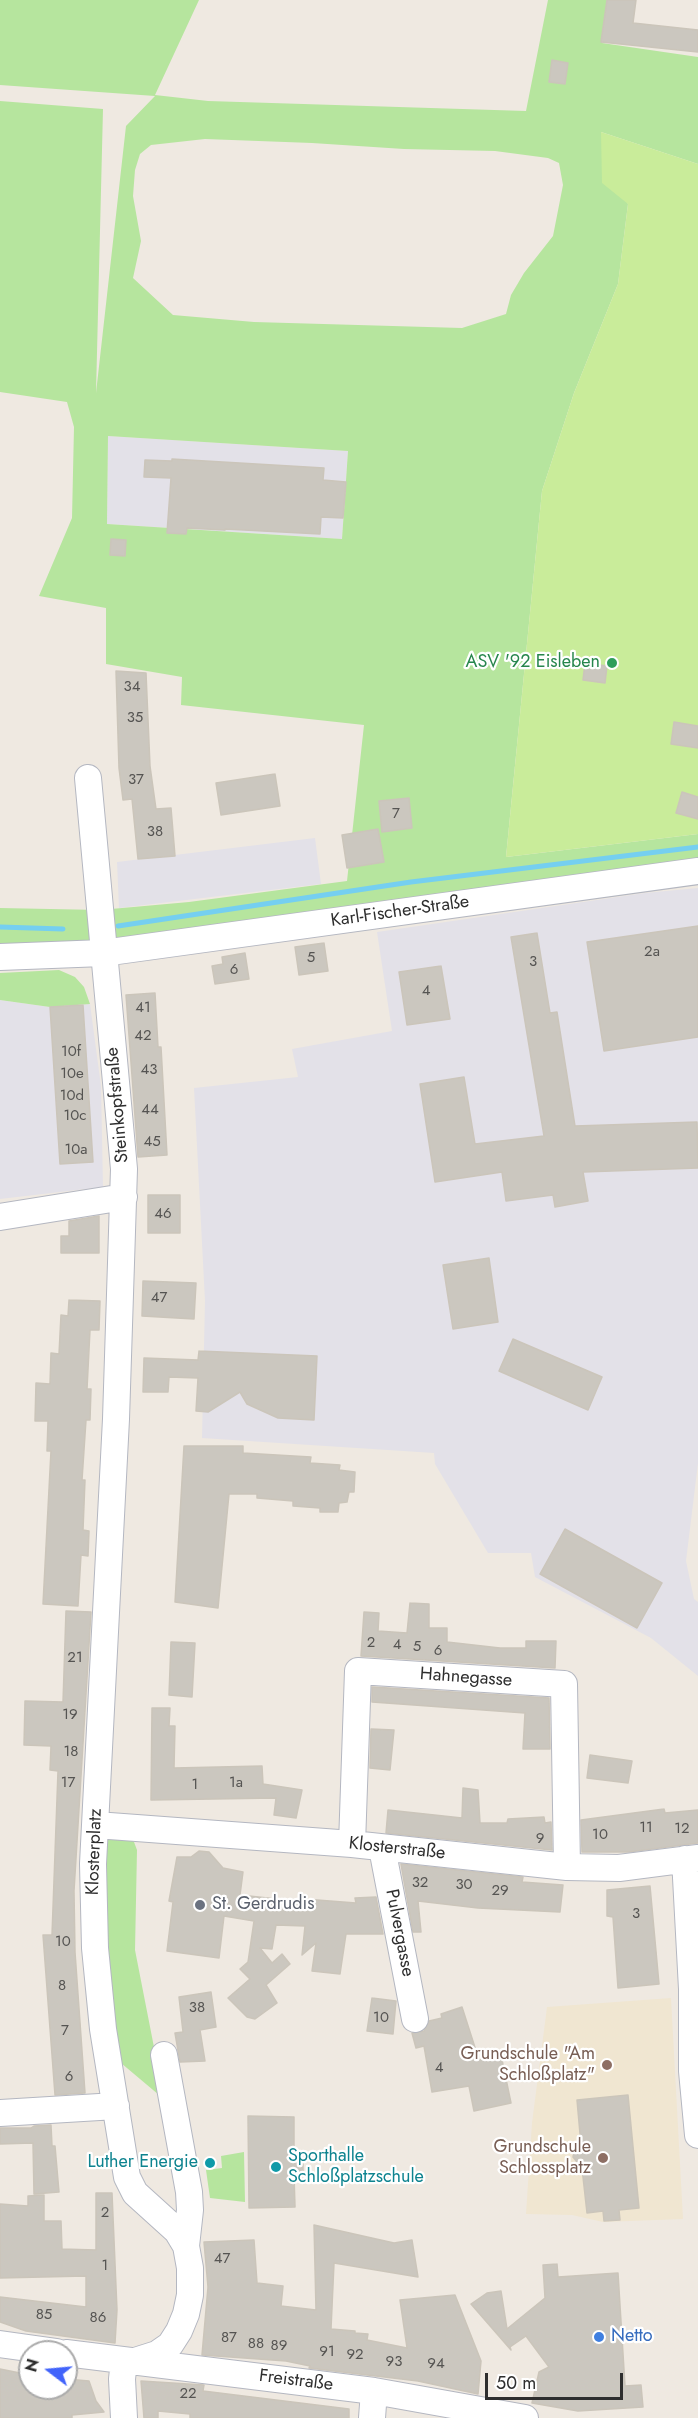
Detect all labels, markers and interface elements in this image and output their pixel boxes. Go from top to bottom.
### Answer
place label: ASV '92 Eisleben [466,652,600,674]
marker: ASV '92 Eisleben [605,656,619,670]
house number: 34 [124,678,140,696]
house number: 35 [127,709,143,727]
house number: 37 [128,771,144,789]
house number: 7 [392,805,400,823]
house number: 38 [147,823,163,841]
street label: Karl-Fischer-Straße [329,892,471,932]
house number: 2a [644,943,660,961]
house number: 5 [307,949,315,967]
house number: 3 [529,953,537,971]
house number: 6 [230,961,238,979]
house number: 4 [422,982,430,1000]
house number: 41 [135,999,151,1017]
house number: 42 [134,1027,152,1045]
house number: 10f [61,1043,81,1061]
street label: Steinkopfstraße [102,1046,134,1164]
house number: 43 [141,1061,157,1079]
house number: 10e [60,1065,84,1083]
house number: 10d [60,1087,84,1105]
house number: 44 [141,1101,159,1119]
house number: 10c [64,1107,86,1125]
house number: 45 [143,1133,161,1151]
house number: 10a [65,1141,87,1159]
house number: 46 [154,1205,172,1223]
house number: 47 [151,1289,167,1307]
house number: 2 [367,1634,375,1652]
house number: 4 [393,1636,401,1654]
house number: 5 [413,1638,421,1656]
house number: 6 [434,1642,442,1660]
house number: 21 [67,1649,83,1667]
street label: Hahnegasse [419,1664,513,1692]
house number: 19 [62,1706,78,1724]
house number: 18 [64,1743,78,1761]
house number: 17 [61,1774,75,1792]
house number: 1a [229,1774,243,1792]
house number: 1 [192,1776,198,1794]
street label: Klosterplatz [83,1808,107,1896]
house number: 11 [639,1819,653,1837]
house number: 12 [674,1820,690,1838]
house number: 10 [592,1826,608,1844]
house number: 9 [536,1830,544,1848]
street label: Klosterstraße [348,1833,446,1865]
house number: 32 [412,1874,428,1892]
house number: 30 [455,1876,473,1894]
house number: 29 [491,1882,509,1900]
street label: Pulvergasse [380,1887,418,1979]
place label: St. Gerdrudis [212,1894,314,1916]
marker: St. Gerdrudis [193,1898,207,1912]
house number: 3 [632,1905,640,1923]
house number: 10 [55,1933,71,1951]
house number: 8 [58,1977,66,1995]
house number: 38 [189,1999,205,2017]
house number: 10 [373,2009,389,2027]
house number: 7 [61,2022,69,2040]
place label: Grundschule "Am Schloßplatz" [461,2044,595,2086]
marker: Grundschule "Am Schloßplatz" [600,2058,614,2072]
house number: 4 [435,2059,443,2077]
house number: 6 [65,2068,73,2086]
place label: Grundschule Schlossplatz [494,2137,591,2180]
place label: Sporthalle Schloßplatzschule [288,2146,424,2188]
marker: Grundschule Schlossplatz [596,2151,610,2165]
place label: Luther Energie [87,2152,198,2174]
marker: Luther Energie [203,2156,217,2170]
marker: Sporthalle Schloßplatzschule [269,2160,283,2174]
house number: 2 [101,2204,109,2222]
house number: 47 [214,2250,230,2268]
house number: 1 [102,2257,108,2275]
house number: 85 [36,2306,52,2324]
house number: 86 [90,2309,106,2327]
place label: Netto [611,2326,653,2348]
house number: 87 [221,2329,237,2347]
marker: Netto [592,2330,606,2344]
house number: 88 [248,2335,264,2353]
house number: 89 [271,2337,287,2355]
north arrow [18,2340,78,2400]
house number: 91 [319,2343,335,2361]
house number: 92 [346,2346,364,2364]
house number: 93 [386,2353,402,2371]
house number: 94 [427,2355,445,2373]
text: N [19,2356,45,2375]
scale bar [488,2361,626,2399]
street label: Freistraße [258,2366,334,2396]
text: 50 m [496,2370,536,2396]
house number: 22 [179,2385,197,2403]

